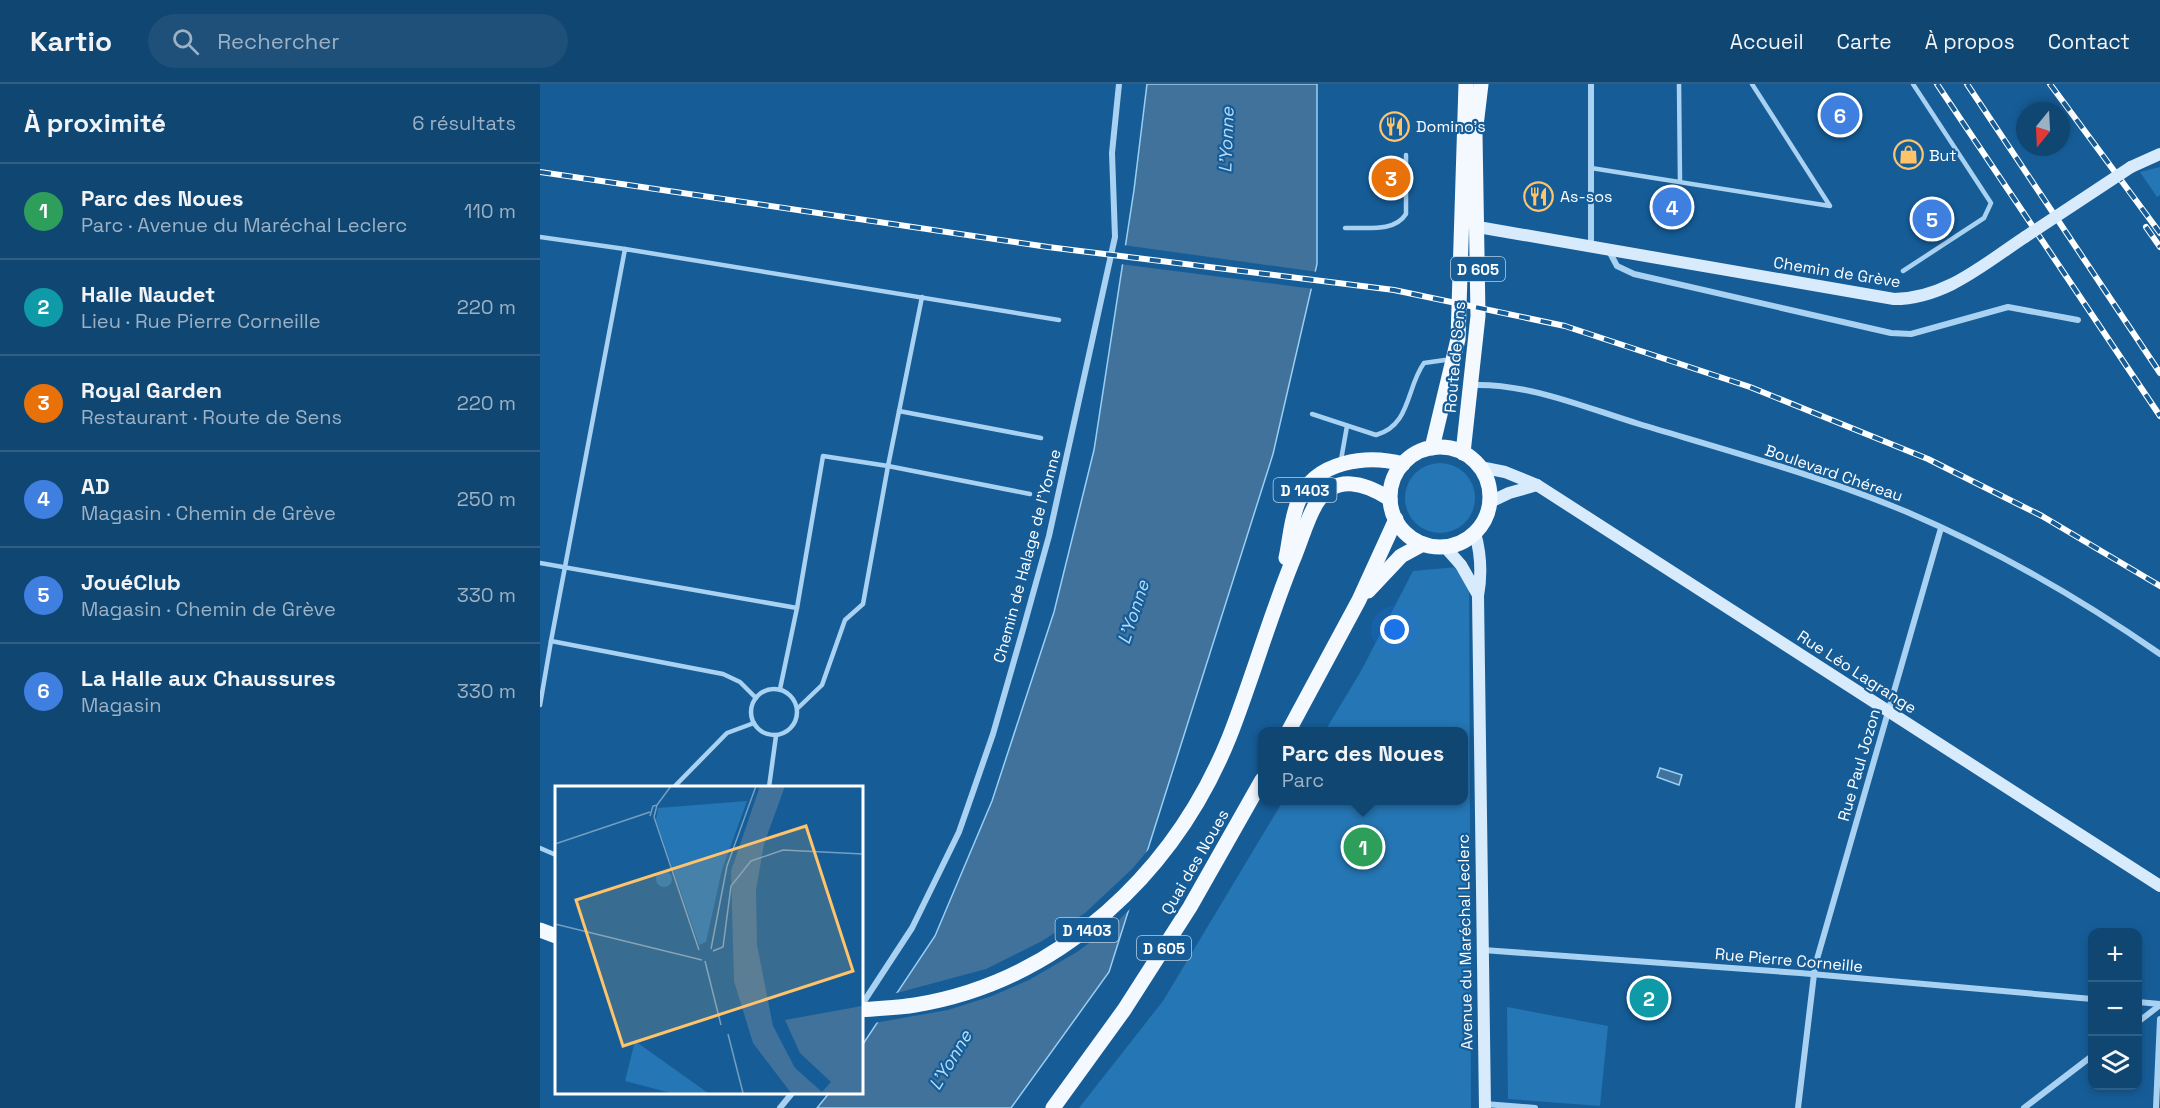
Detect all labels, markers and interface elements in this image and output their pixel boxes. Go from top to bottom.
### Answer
search box [148,14,568,68]
text: Kartio [30,23,112,59]
icon: search [169,25,202,58]
text: Rechercher [217,27,340,55]
text: Accueil [1730,28,1804,55]
text: Carte [1837,28,1892,55]
text: À propos [1925,28,2015,55]
text: Contact [2048,28,2130,55]
pin: 6 [1820,93,1860,138]
north arrow [2016,102,2070,156]
water label: L'Yonne [1213,105,1239,173]
text: À proximité [24,106,166,140]
text: 6 résultats [412,110,516,136]
restaurant icon: Domino's [1379,110,1411,142]
place label: Domino's [1416,116,1486,137]
shop icon: But [1892,139,1924,171]
place label: But [1929,145,1957,166]
pin: 3 [1372,156,1410,200]
restaurant icon: As-sos [1523,180,1555,212]
text: Parc des Noues [81,184,243,212]
pin: 4 [1652,184,1692,230]
place label: As-sos [1560,186,1613,207]
pin: 5 [1912,196,1952,242]
text: 1 [39,198,48,224]
text: 110 m [464,198,516,224]
text: Parc · Avenue du Maréchal Leclerc [81,212,407,238]
street label: Chemin de Grève [1772,252,1902,292]
road number: D 605 [1451,257,1505,281]
text: Halle Naudet [81,280,215,308]
text: 2 [38,294,49,320]
text: 220 m [457,294,516,320]
street label: Route de Sens [1440,300,1470,414]
text: Lieu · Rue Pierre Corneille [81,308,321,334]
text: Royal Garden [81,376,222,404]
text: 3 [37,390,50,416]
text: 220 m [457,390,516,416]
text: Restaurant · Route de Sens [81,404,342,430]
street label: Boulevard Chéreau [1762,440,1906,506]
street label: Chemin de Halage de l'Yonne [988,447,1066,665]
text: AD [81,472,110,500]
road number: D 1403 [1274,478,1336,502]
text: 4 [37,486,50,512]
text: 250 m [457,486,516,512]
text: Magasin · Chemin de Grève [81,500,336,526]
text: JouéClub [81,568,181,596]
water label: L'Yonne [1112,576,1155,647]
text: 5 [38,582,50,608]
text: 330 m [457,582,516,608]
text: Magasin · Chemin de Grève [81,596,336,622]
your location [1380,615,1409,644]
street label: Rue Léo Lagrange [1793,626,1921,718]
text: La Halle aux Chaussures [81,664,336,692]
text: 6 [37,678,50,704]
text: 330 m [457,678,516,704]
text: Magasin [81,692,162,718]
street label: Rue Paul Jozon [1833,706,1885,824]
popup [1258,727,1468,805]
text: Parc des Noues [1282,739,1444,767]
text: Parc [1282,767,1324,793]
inset map [555,786,862,1093]
street label: Quai des Noues [1156,806,1234,918]
pin: 1 [1344,824,1382,870]
street label: Avenue du Maréchal Leclerc [1453,834,1477,1050]
road number: D 1403 [1056,918,1118,942]
map controls [2088,928,2142,1090]
button: + [2088,928,2142,982]
road number: D 605 [1137,936,1191,960]
street label: Rue Pierre Corneille [1714,943,1864,977]
pin: 2 [1630,976,1668,1020]
button: − [2088,982,2142,1036]
water label: L'Yonne [923,1025,977,1094]
button: layers [2088,1036,2142,1090]

